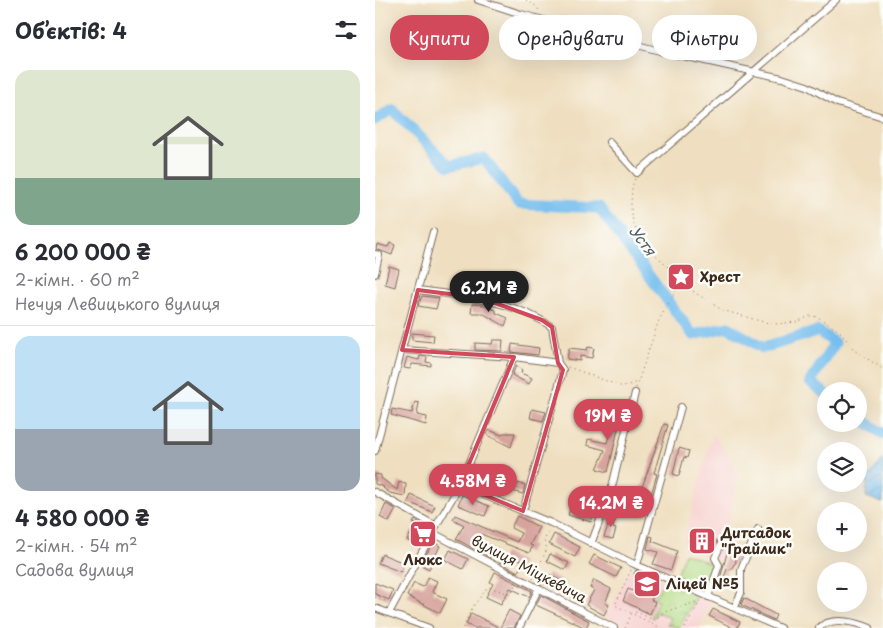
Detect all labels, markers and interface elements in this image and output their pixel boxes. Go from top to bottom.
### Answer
text: Об’єктів: 4 [15,14,127,46]
chip: Купити [390,15,489,60]
chip: Орендувати [499,15,642,60]
chip: Фільтри [652,15,757,60]
icon: filters [332,16,360,44]
icon: home [143,103,233,193]
water label: Устя [624,220,663,261]
text: 6 200 000 ₴ [15,235,151,267]
place icon: Хрест [666,262,696,292]
place label: Хрест [700,266,741,287]
text: 2-кімн. · 60 m² [15,267,140,291]
pin: 6.2M ₴ [448,270,530,313]
text: 6.2M ₴ [461,275,517,299]
text: Нечуя Левицького вулиця [15,291,220,315]
icon: home [143,368,233,458]
map controls [817,382,867,612]
button: locate [817,382,867,432]
pin: 19M ₴ [573,398,643,441]
text: 19M ₴ [585,403,631,427]
button: layers [817,442,867,492]
pin: 4.58M ₴ [427,464,519,506]
text: 4.58M ₴ [440,468,506,492]
pin: 14.2M ₴ [565,486,657,528]
text: 14.2M ₴ [579,490,643,514]
text: 4 580 000 ₴ [15,501,149,533]
button: + [817,502,867,552]
supermarket icon: Люкс [408,519,438,549]
place label: Дитсадок "Грайлик" [720,522,792,559]
building icon: Дитсадок "Грайлик" [687,526,717,556]
street label: вулиця Міцкевича [468,529,591,608]
text: 2-кімн. · 54 m² [15,533,137,557]
place label: Люкс [403,549,443,570]
text: Садова вулиця [15,557,134,581]
button: − [817,562,867,612]
school or university icon: Ліцей №5 [632,569,662,599]
place label: Ліцей №5 [666,573,739,594]

